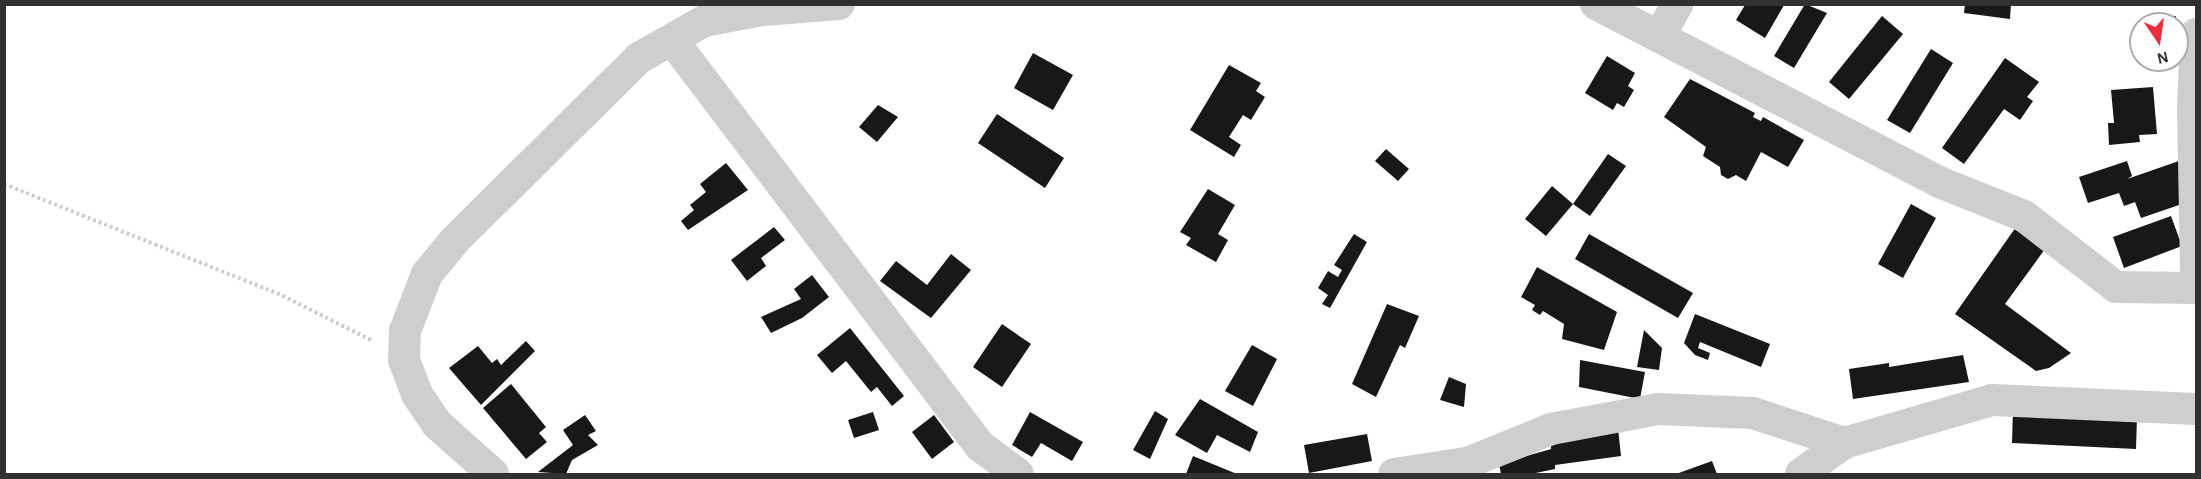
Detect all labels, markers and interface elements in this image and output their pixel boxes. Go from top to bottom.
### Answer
north arrow [2129,12,2189,72]
text: N [2155,49,2170,67]

